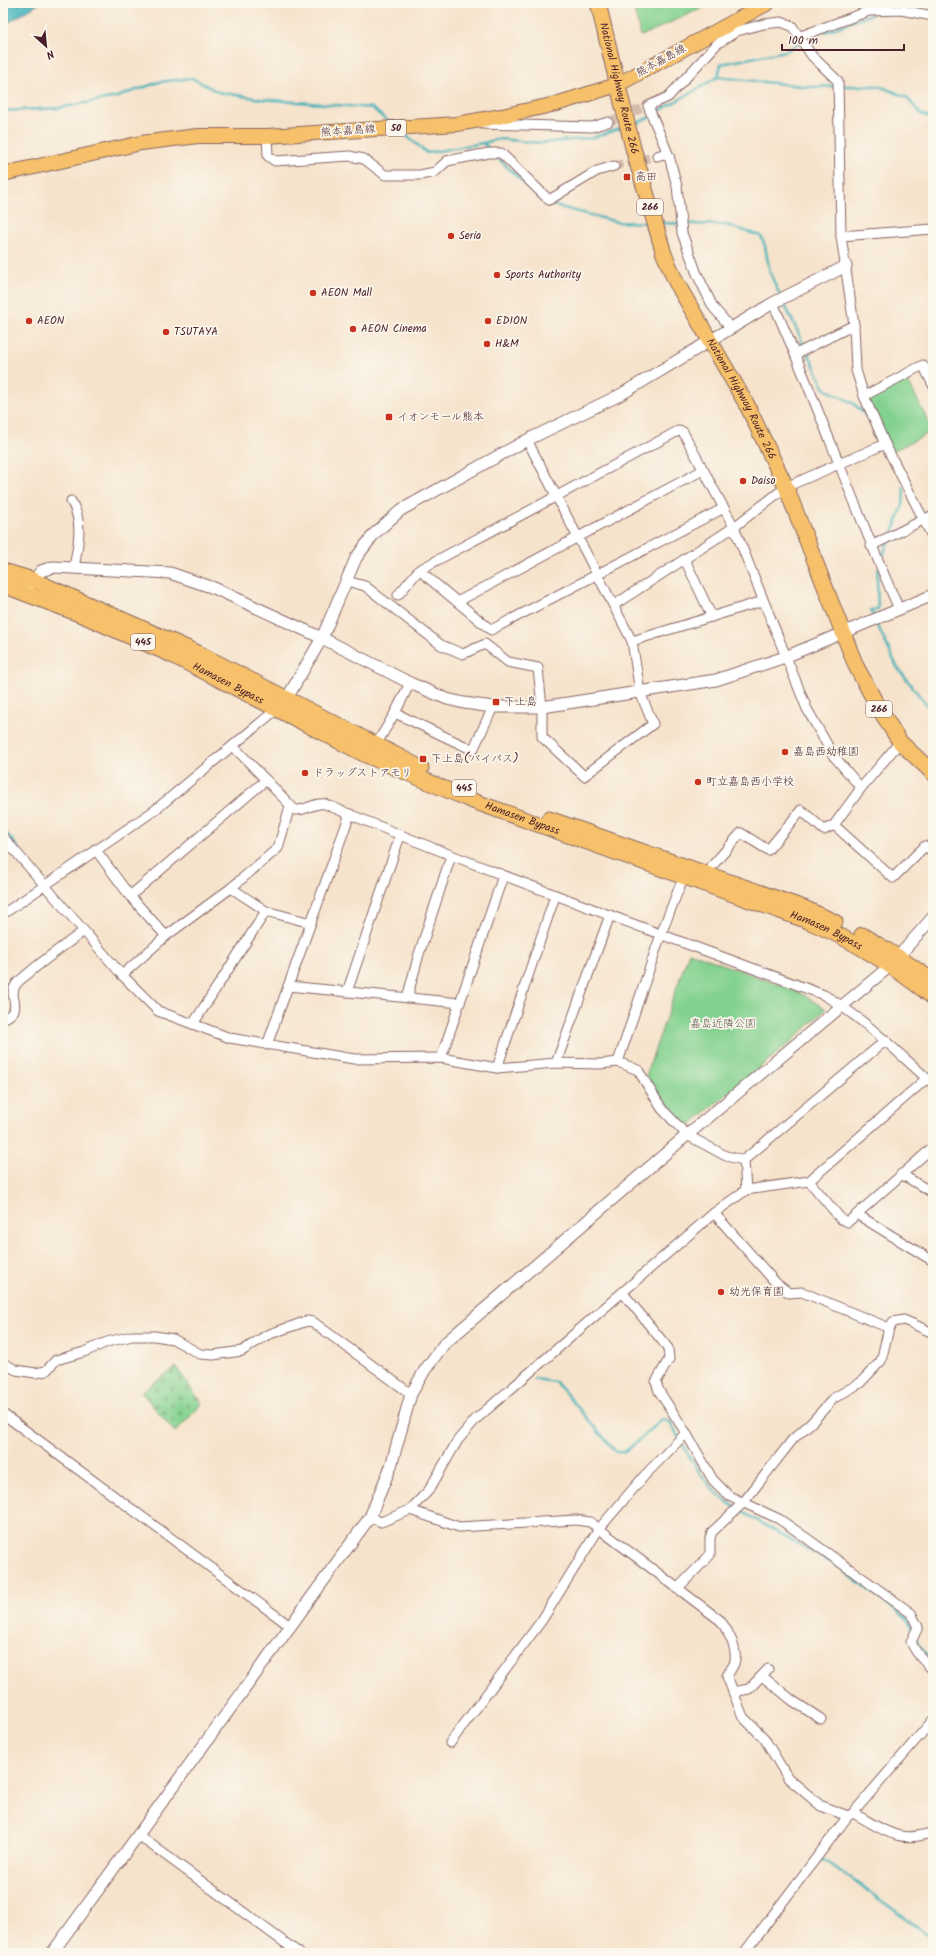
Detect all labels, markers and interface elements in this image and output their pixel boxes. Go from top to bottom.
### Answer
street label: National Highway Route 266 [594,21,643,157]
north arrow [26,26,66,66]
scale bar [782,26,904,52]
text: 100 m [788,31,819,50]
street label: 熊本嘉島線 [633,40,689,82]
text: N [43,44,57,64]
street label: 熊本嘉島線 [320,120,376,142]
road number: 50 [386,120,406,136]
place label: 高田 [635,168,657,186]
marker: 高田 [622,172,632,182]
road number: 266 [637,199,663,215]
place label: Seria [459,227,481,245]
marker: Seria [446,231,456,241]
place label: Sports Authority [505,266,582,284]
marker: Sports Authority [492,270,502,280]
place label: AEON Mall [321,284,372,302]
marker: AEON Mall [308,288,318,298]
place label: AEON [37,312,65,330]
place label: EDION [496,312,528,330]
marker: AEON [24,316,34,326]
marker: EDION [483,316,493,326]
place label: AEON Cinema [361,320,427,338]
place label: TSUTAYA [174,323,218,341]
marker: AEON Cinema [348,324,358,334]
marker: TSUTAYA [161,327,171,337]
place label: H&M [495,335,519,353]
street label: National Highway Route 266 [701,335,781,463]
marker: H&M [482,339,492,349]
place label: イオンモール熊本 [397,408,484,426]
marker: イオンモール熊本 [384,412,394,422]
place label: Daiso [751,472,776,490]
marker: Daiso [738,476,748,486]
road number: 445 [131,634,155,650]
street label: Hamasen Bypass [189,658,267,710]
place label: 下上島 [504,693,537,711]
marker: 下上島 [491,697,501,707]
road number: 266 [866,701,892,717]
place label: 嘉島西幼稚園 [793,743,859,761]
marker: 嘉島西幼稚園 [780,747,790,757]
place label: 下上島(バイパス) [431,750,519,768]
marker: 下上島(バイパス) [418,754,428,764]
place label: ドラッグストアモリ [313,764,412,782]
marker: ドラッグストアモリ [300,768,310,778]
place label: 町立嘉島西小学校 [706,773,794,791]
marker: 町立嘉島西小学校 [693,777,703,787]
road number: 445 [452,780,476,796]
street label: Hamasen Bypass [482,797,562,840]
street label: Hamasen Bypass [787,906,866,956]
park label: 嘉島近隣公園 [690,1015,756,1033]
place label: 幼光保育園 [729,1283,784,1301]
marker: 幼光保育園 [716,1287,726,1297]

